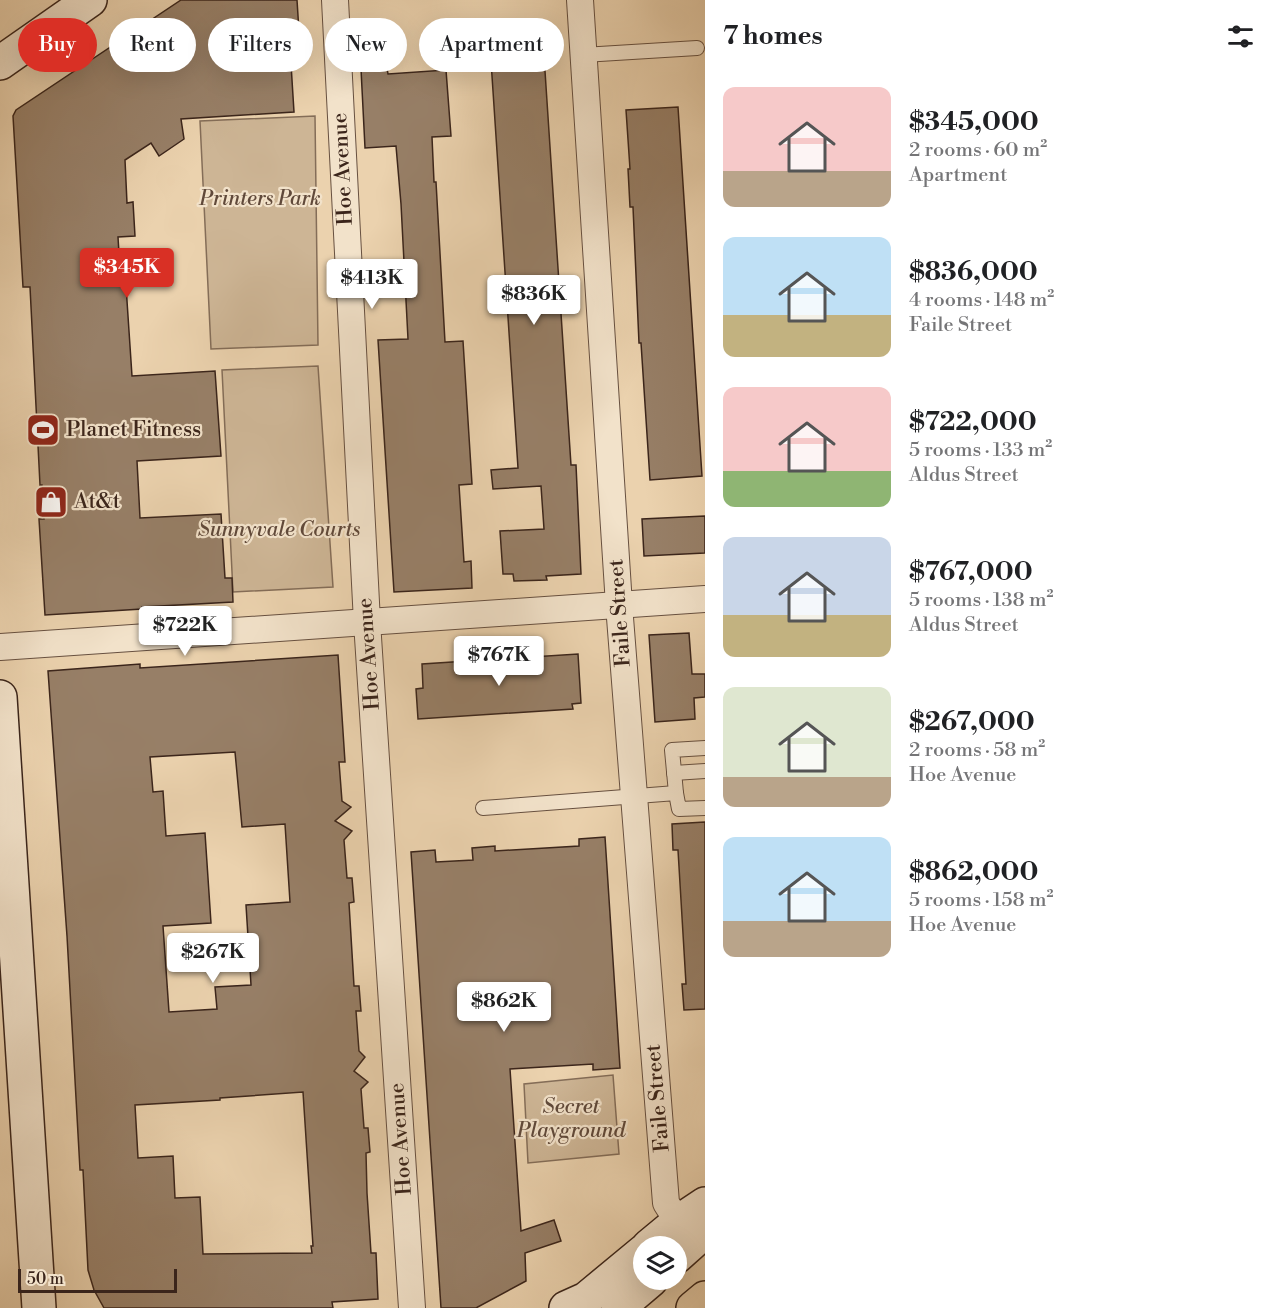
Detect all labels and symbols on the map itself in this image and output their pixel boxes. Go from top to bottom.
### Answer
street label: Hoe Avenue [327,112,359,226]
park label: Printers Park [198,186,321,212]
pin: $345K [85,248,169,299]
pin: $413K [330,259,414,310]
pin: $836K [492,275,576,326]
sports icon: Planet Fitness [25,412,61,448]
place label: Planet Fitness [66,417,201,443]
shop icon: At&t [33,484,69,520]
place label: At&t [73,489,121,515]
park label: Sunnyvale Courts [198,517,360,543]
street label: Faile Street [603,558,637,668]
street label: Hoe Avenue [352,597,386,711]
pin: $722K [143,606,227,657]
pin: $767K [457,636,541,687]
pin: $267K [171,933,255,984]
pin: $862K [462,982,546,1033]
street label: Faile Street [640,1042,676,1153]
street label: Hoe Avenue [384,1082,418,1196]
park label: Secret Playground [516,1094,627,1144]
scale bar [18,1266,177,1294]

